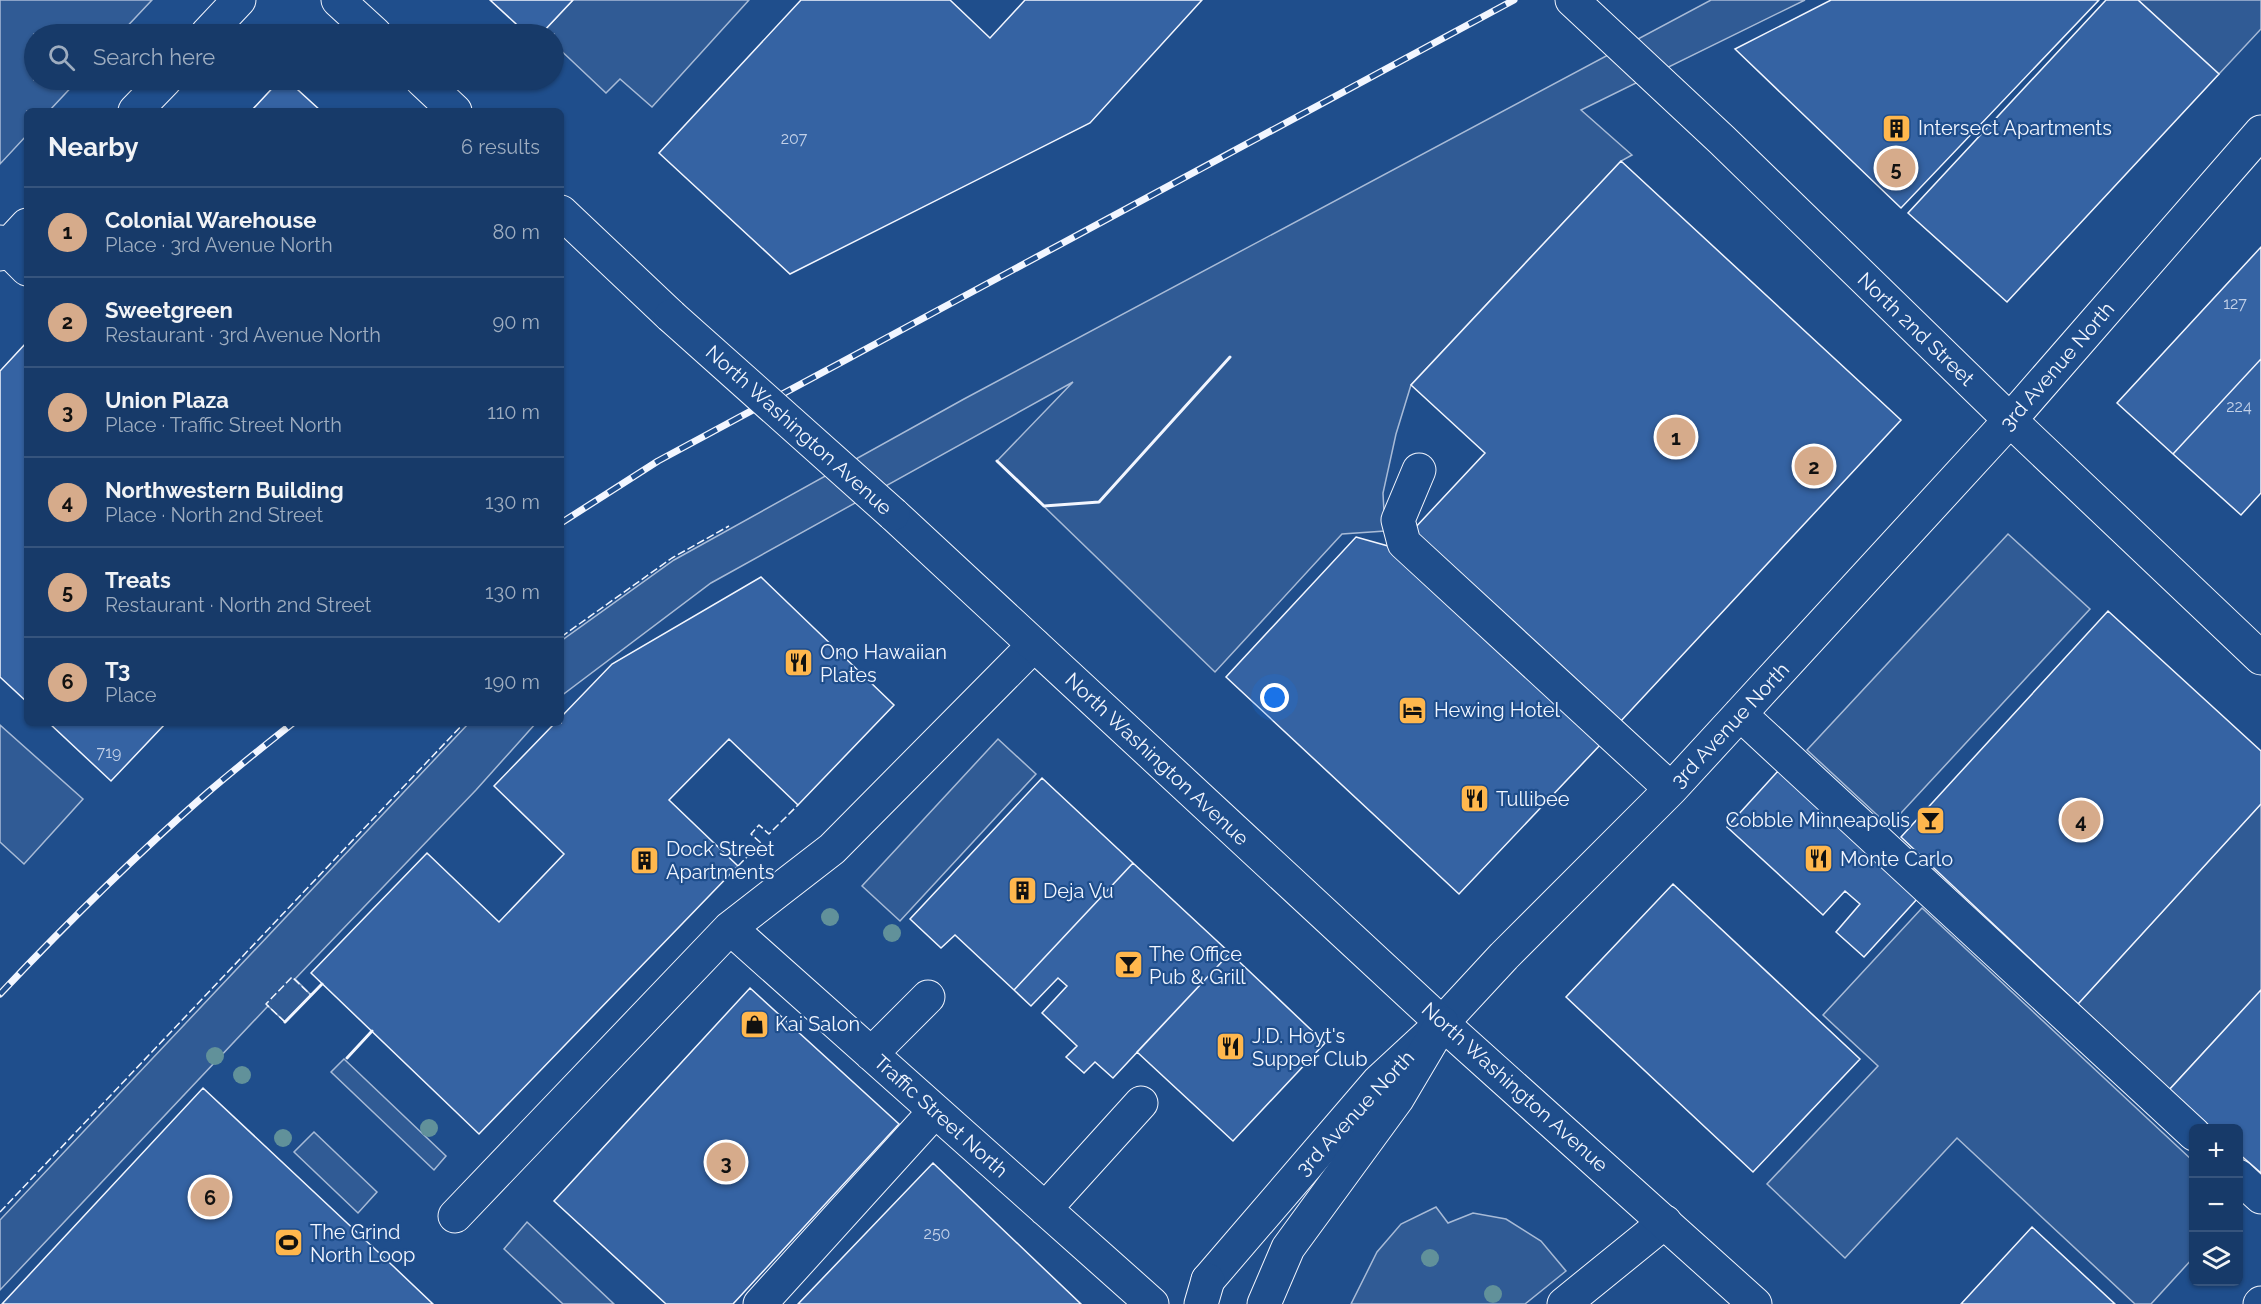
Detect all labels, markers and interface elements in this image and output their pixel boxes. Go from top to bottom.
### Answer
search box [24,24,564,90]
icon: search [45,41,78,74]
text: Search here [93,44,215,70]
building icon: Intersect Apartments [1881,112,1913,144]
place label: Intersect Apartments [1918,116,2112,140]
house number: 207 [781,129,808,148]
text: Nearby [48,132,138,162]
text: 6 results [461,135,540,159]
pin: 5 [1876,146,1916,190]
text: Colonial Warehouse [105,207,316,233]
text: 1 [63,220,72,244]
text: 80 m [492,220,540,244]
text: Place · 3rd Avenue North [105,233,333,257]
street label: North 2nd Street [1853,267,1979,391]
house number: 127 [2223,294,2247,313]
text: Sweetgreen [105,297,233,323]
street label: 3rd Avenue North [1995,297,2119,435]
text: 2 [62,310,73,334]
text: 90 m [493,310,540,334]
text: Restaurant · 3rd Avenue North [105,323,381,347]
street label: North Washington Avenue [701,340,897,520]
text: Union Plaza [105,387,229,413]
house number: 224 [2226,397,2252,416]
text: 3 [62,400,73,424]
text: 110 m [487,400,540,424]
text: Place · Traffic Street North [105,413,342,437]
pin: 1 [1656,414,1696,460]
pin: 2 [1794,444,1834,488]
text: Northwestern Building [105,477,344,503]
text: 4 [62,490,73,514]
text: 130 m [485,490,540,514]
text: Place · North 2nd Street [105,503,323,527]
text: Treats [105,567,171,593]
text: 5 [62,580,73,604]
text: 130 m [485,580,540,604]
text: Restaurant · North 2nd Street [105,593,371,617]
place label: Ono Hawaiian Plates [820,640,947,687]
restaurant icon: Ono Hawaiian Plates [783,647,815,679]
text: T3 [105,657,130,683]
street label: 3rd Avenue North [1666,658,1794,792]
street label: North Washington Avenue [1060,668,1254,851]
text: 6 [61,670,74,694]
text: 190 m [484,670,540,694]
text: Place [105,683,156,707]
your location [1260,683,1289,712]
hotel icon: Hewing Hotel [1397,694,1429,726]
place label: Hewing Hotel [1434,698,1560,722]
house number: 719 [97,743,121,762]
restaurant icon: Tullibee [1459,783,1491,815]
place label: Tullibee [1496,787,1570,811]
pin: 4 [2062,798,2100,842]
bar icon: Cobble Minneapolis [1915,804,1947,836]
place label: Cobble Minneapolis [1726,808,1910,832]
place label: Dock Street Apartments [666,837,775,884]
restaurant icon: Monte Carlo [1803,843,1835,875]
building icon: Dock Street Apartments [629,844,661,876]
place label: Monte Carlo [1840,847,1953,871]
building icon: Deja Vu [1006,875,1038,907]
place label: Deja Vu [1043,879,1114,903]
place label: The Office Pub & Grill [1149,942,1246,989]
bar icon: The Office Pub & Grill [1112,949,1144,981]
street label: North Washington Avenue [1417,997,1613,1177]
shop icon: Kai Salon [738,1008,770,1040]
place label: Kai Salon [775,1012,860,1036]
place label: J.D. Hoyt's Supper Club [1252,1024,1367,1071]
restaurant icon: J.D. Hoyt's Supper Club [1215,1031,1247,1063]
street label: 3rd Avenue North [1291,1046,1419,1180]
street label: Traffic Street North [869,1050,1013,1182]
map controls [2189,1124,2243,1286]
button: + [2189,1124,2243,1178]
pin: 3 [706,1140,746,1184]
pin: 6 [190,1174,230,1220]
button: − [2189,1178,2243,1232]
place label: The Grind North Loop [310,1220,415,1267]
house number: 250 [924,1224,950,1243]
sports icon: The Grind North Loop [273,1227,305,1259]
button: layers [2189,1232,2243,1286]

